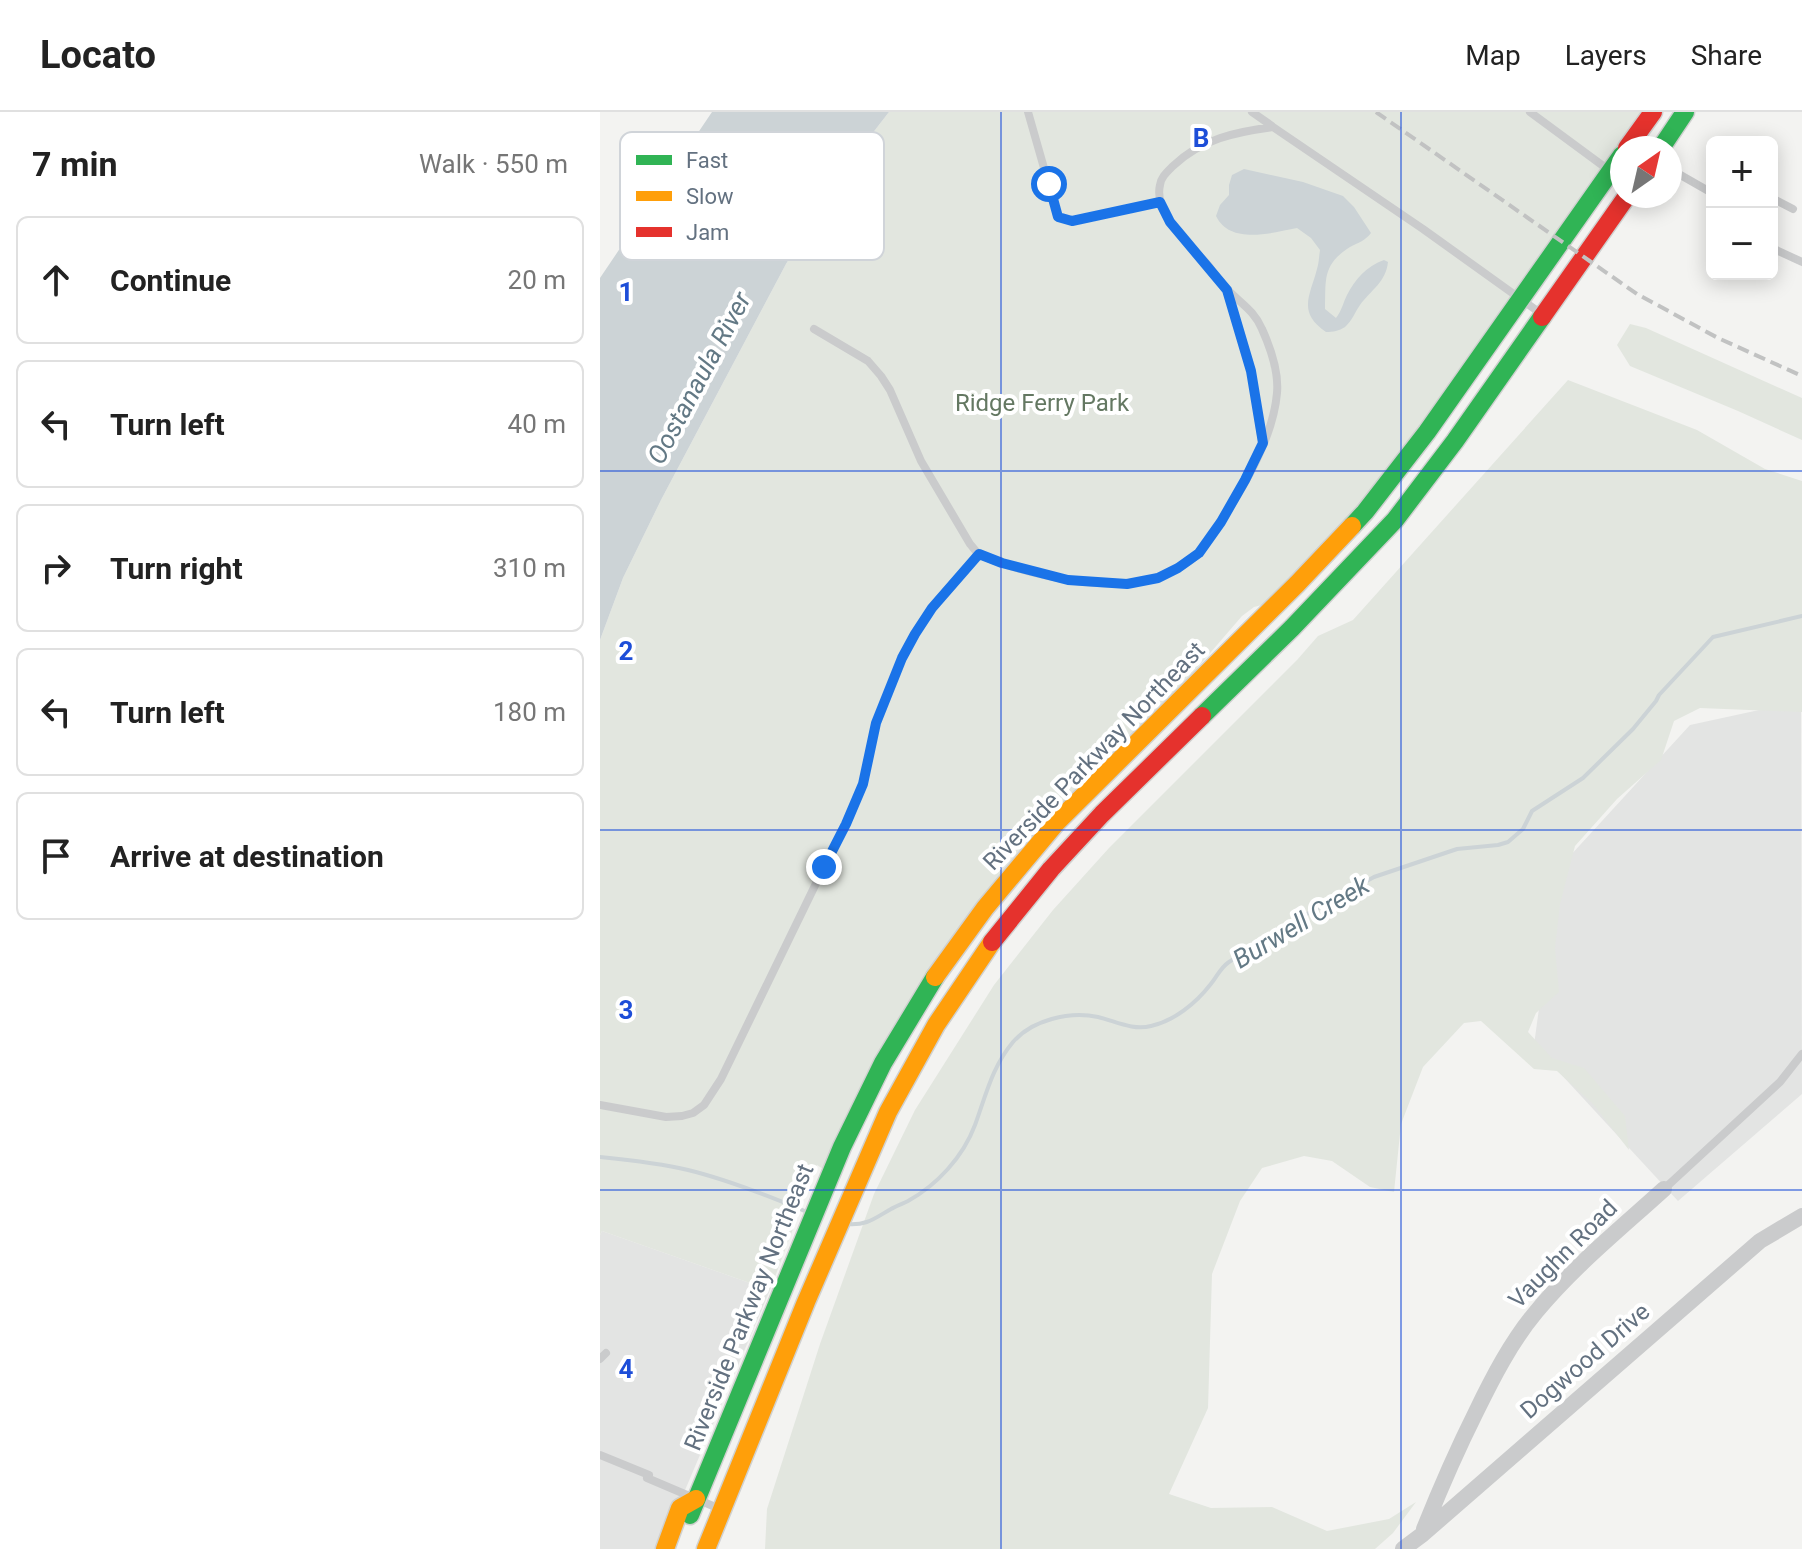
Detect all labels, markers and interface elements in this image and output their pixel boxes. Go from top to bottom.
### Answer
text: Locato [40,33,156,77]
text: Map [1465,39,1521,72]
text: Layers [1565,39,1647,72]
text: Share [1691,39,1762,72]
text: B [1193,123,1209,153]
legend [620,132,884,260]
north arrow [1610,136,1682,208]
map controls [1706,136,1778,280]
button: + [1706,136,1778,208]
text: 7 min [32,144,117,184]
text: Fast [686,148,728,173]
text: Walk · 550 m [419,149,568,179]
route start [1031,166,1067,202]
text: Slow [686,184,734,209]
button: − [1706,208,1778,280]
text: Jam [686,220,729,245]
icon: ahead [34,258,78,302]
text: Continue [110,263,231,298]
text: 20 m [508,265,566,295]
text: 1 [619,277,633,307]
water label: Oostanaula River [641,286,758,469]
park label: Ridge Ferry Park [955,389,1130,417]
icon: left [34,402,78,446]
text: Turn left [110,407,225,442]
text: 40 m [508,409,566,439]
icon: right [34,546,78,590]
text: Turn right [110,551,243,586]
text: 310 m [493,553,566,583]
text: 2 [619,636,633,666]
street label: Riverside Parkway Northeast [977,636,1211,876]
icon: left [34,690,78,734]
text: Turn left [110,695,225,730]
text: 180 m [493,697,566,727]
icon: arrive [34,834,78,878]
text: Arrive at destination [110,839,384,874]
route end [806,849,842,885]
water label: Burwell Creek [1227,869,1376,974]
text: 3 [619,995,633,1025]
street label: Riverside Parkway Northeast [679,1159,819,1454]
street label: Vaughn Road [1503,1194,1623,1314]
street label: Dogwood Drive [1515,1297,1655,1425]
text: 4 [619,1354,634,1384]

